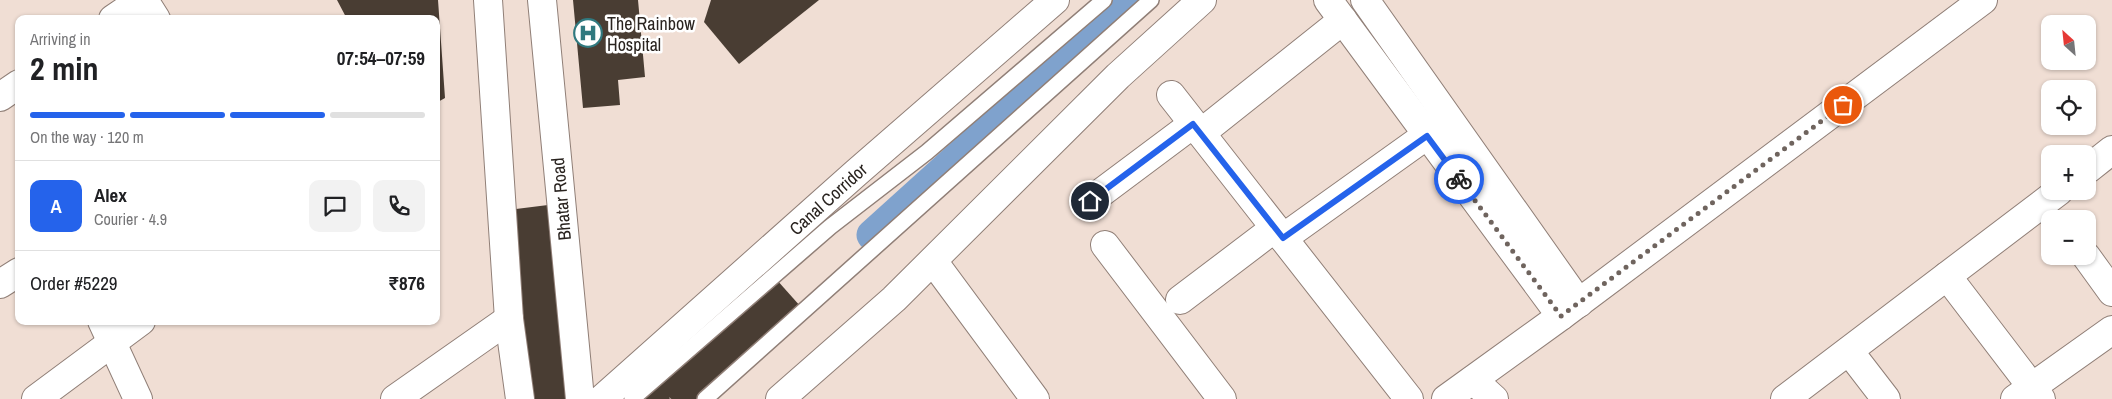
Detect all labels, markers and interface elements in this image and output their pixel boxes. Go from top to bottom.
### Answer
place label: The Rainbow Hospital [607,11,695,57]
north arrow [2041,15,2096,70]
map controls [2041,15,2096,265]
hospital icon: The Rainbow Hospital [573,18,603,48]
text: Arriving in [30,28,91,50]
text: 07:54–07:59 [337,45,425,71]
text: 2 min [30,47,99,90]
button: locate [2041,80,2096,135]
pin [1822,84,1864,126]
icon: bag [1829,91,1857,119]
text: On the way · 120 m [30,126,144,148]
button: + [2041,145,2096,200]
courier [1434,154,1484,204]
street label: Bhatar Road [545,157,577,241]
street label: Canal Corridor [784,157,872,241]
icon: bike [1445,165,1473,193]
button: chat [309,180,361,232]
button: phone [373,180,425,232]
pin [1069,180,1111,222]
text: Alex [94,182,127,208]
icon: home [1076,187,1104,215]
text: A [50,193,62,219]
text: Courier · 4.9 [94,208,167,230]
button: − [2041,210,2096,265]
text: Order #5229 [30,270,117,296]
text: ₹876 [388,270,425,296]

